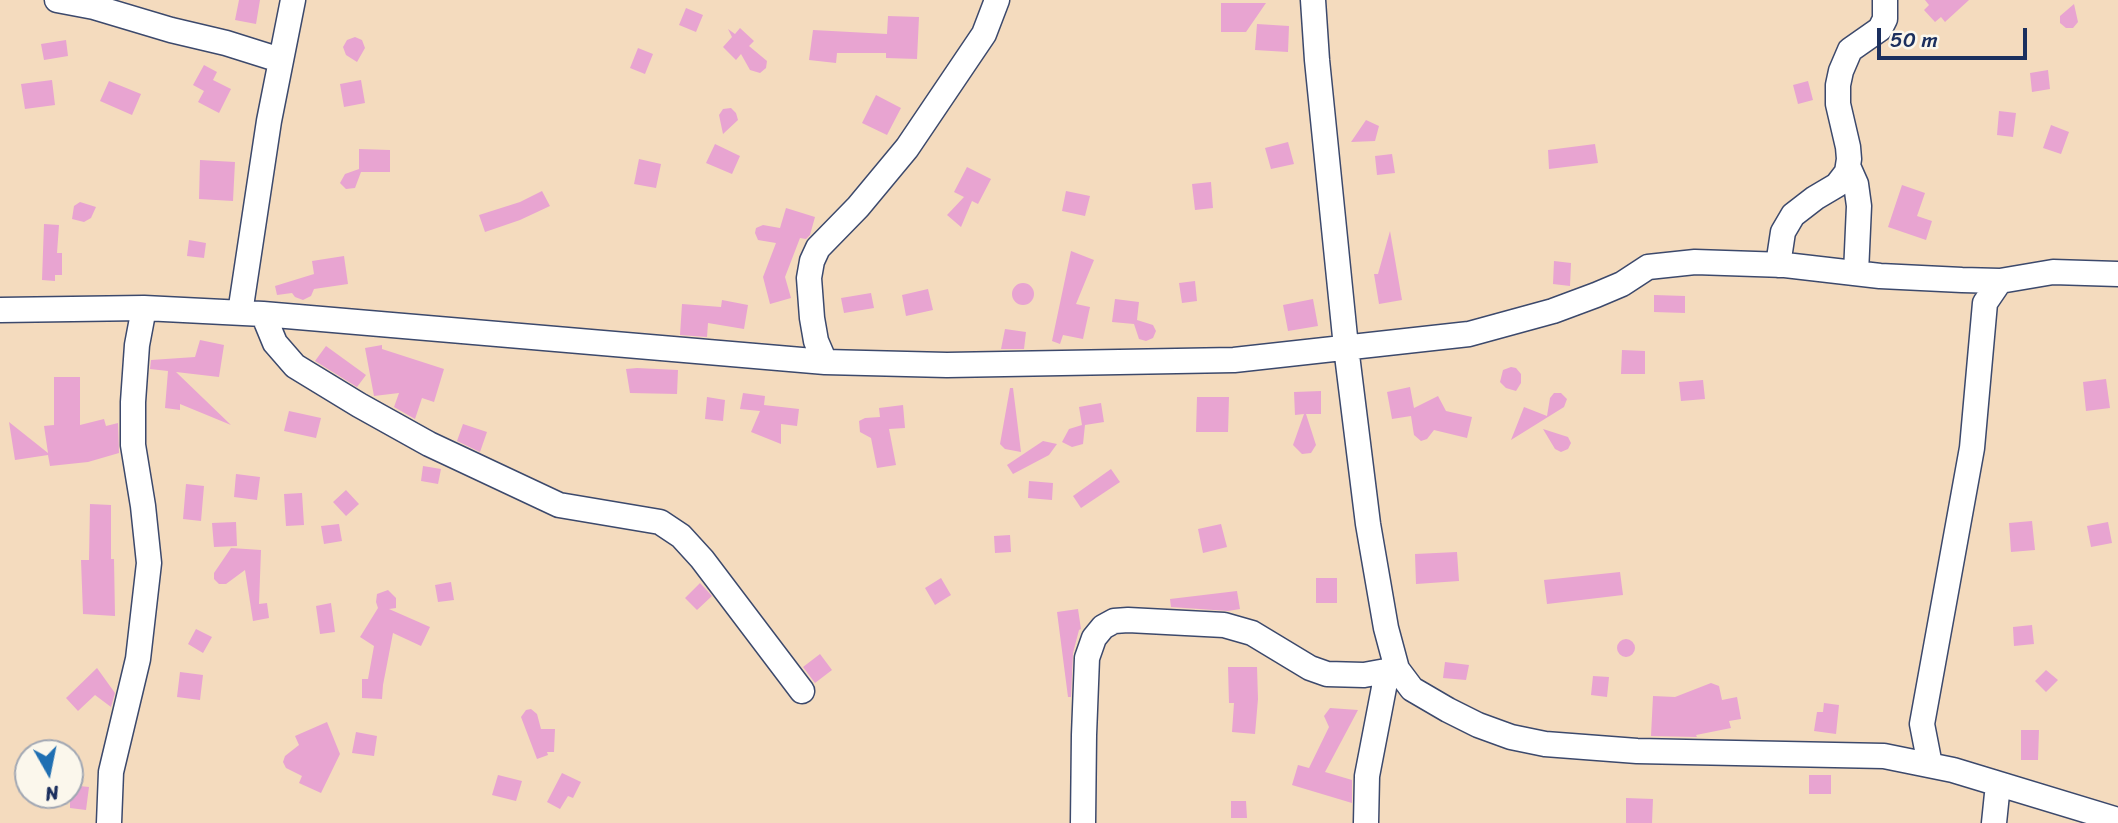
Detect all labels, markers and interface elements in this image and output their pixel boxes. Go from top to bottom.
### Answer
scale bar [1880,14,2030,58]
text: 50 m [1890,21,1938,59]
north arrow [14,739,84,809]
text: N [43,776,61,811]

